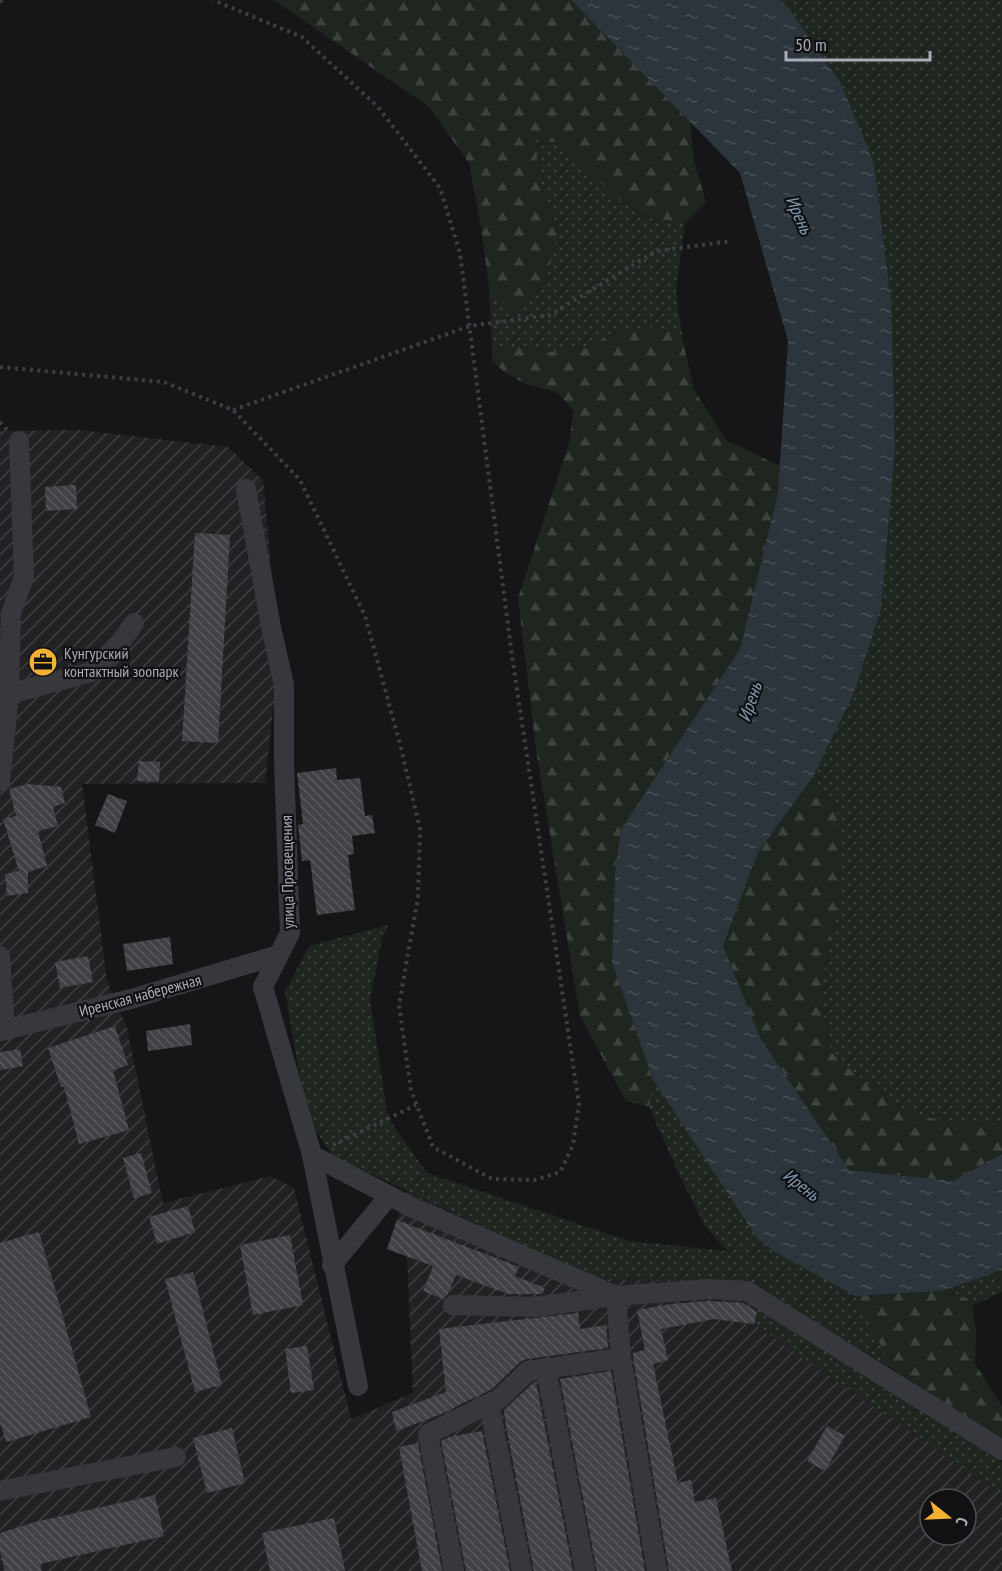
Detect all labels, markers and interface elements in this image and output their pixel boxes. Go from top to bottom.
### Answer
scale bar [786,24,930,62]
text: 50 m [795,33,827,56]
water label: Ирень [781,192,819,239]
place label: Кунгурский контактный зоопарк [64,643,179,681]
office icon: Кунгурский контактный зоопарк [27,646,59,678]
water label: Ирень [732,678,767,724]
street label: улица Просвещения [276,815,298,929]
street label: Иренская набережная [77,969,203,1021]
water label: Ирень [779,1163,825,1206]
north arrow [918,1487,978,1547]
text: С [951,1515,973,1529]

